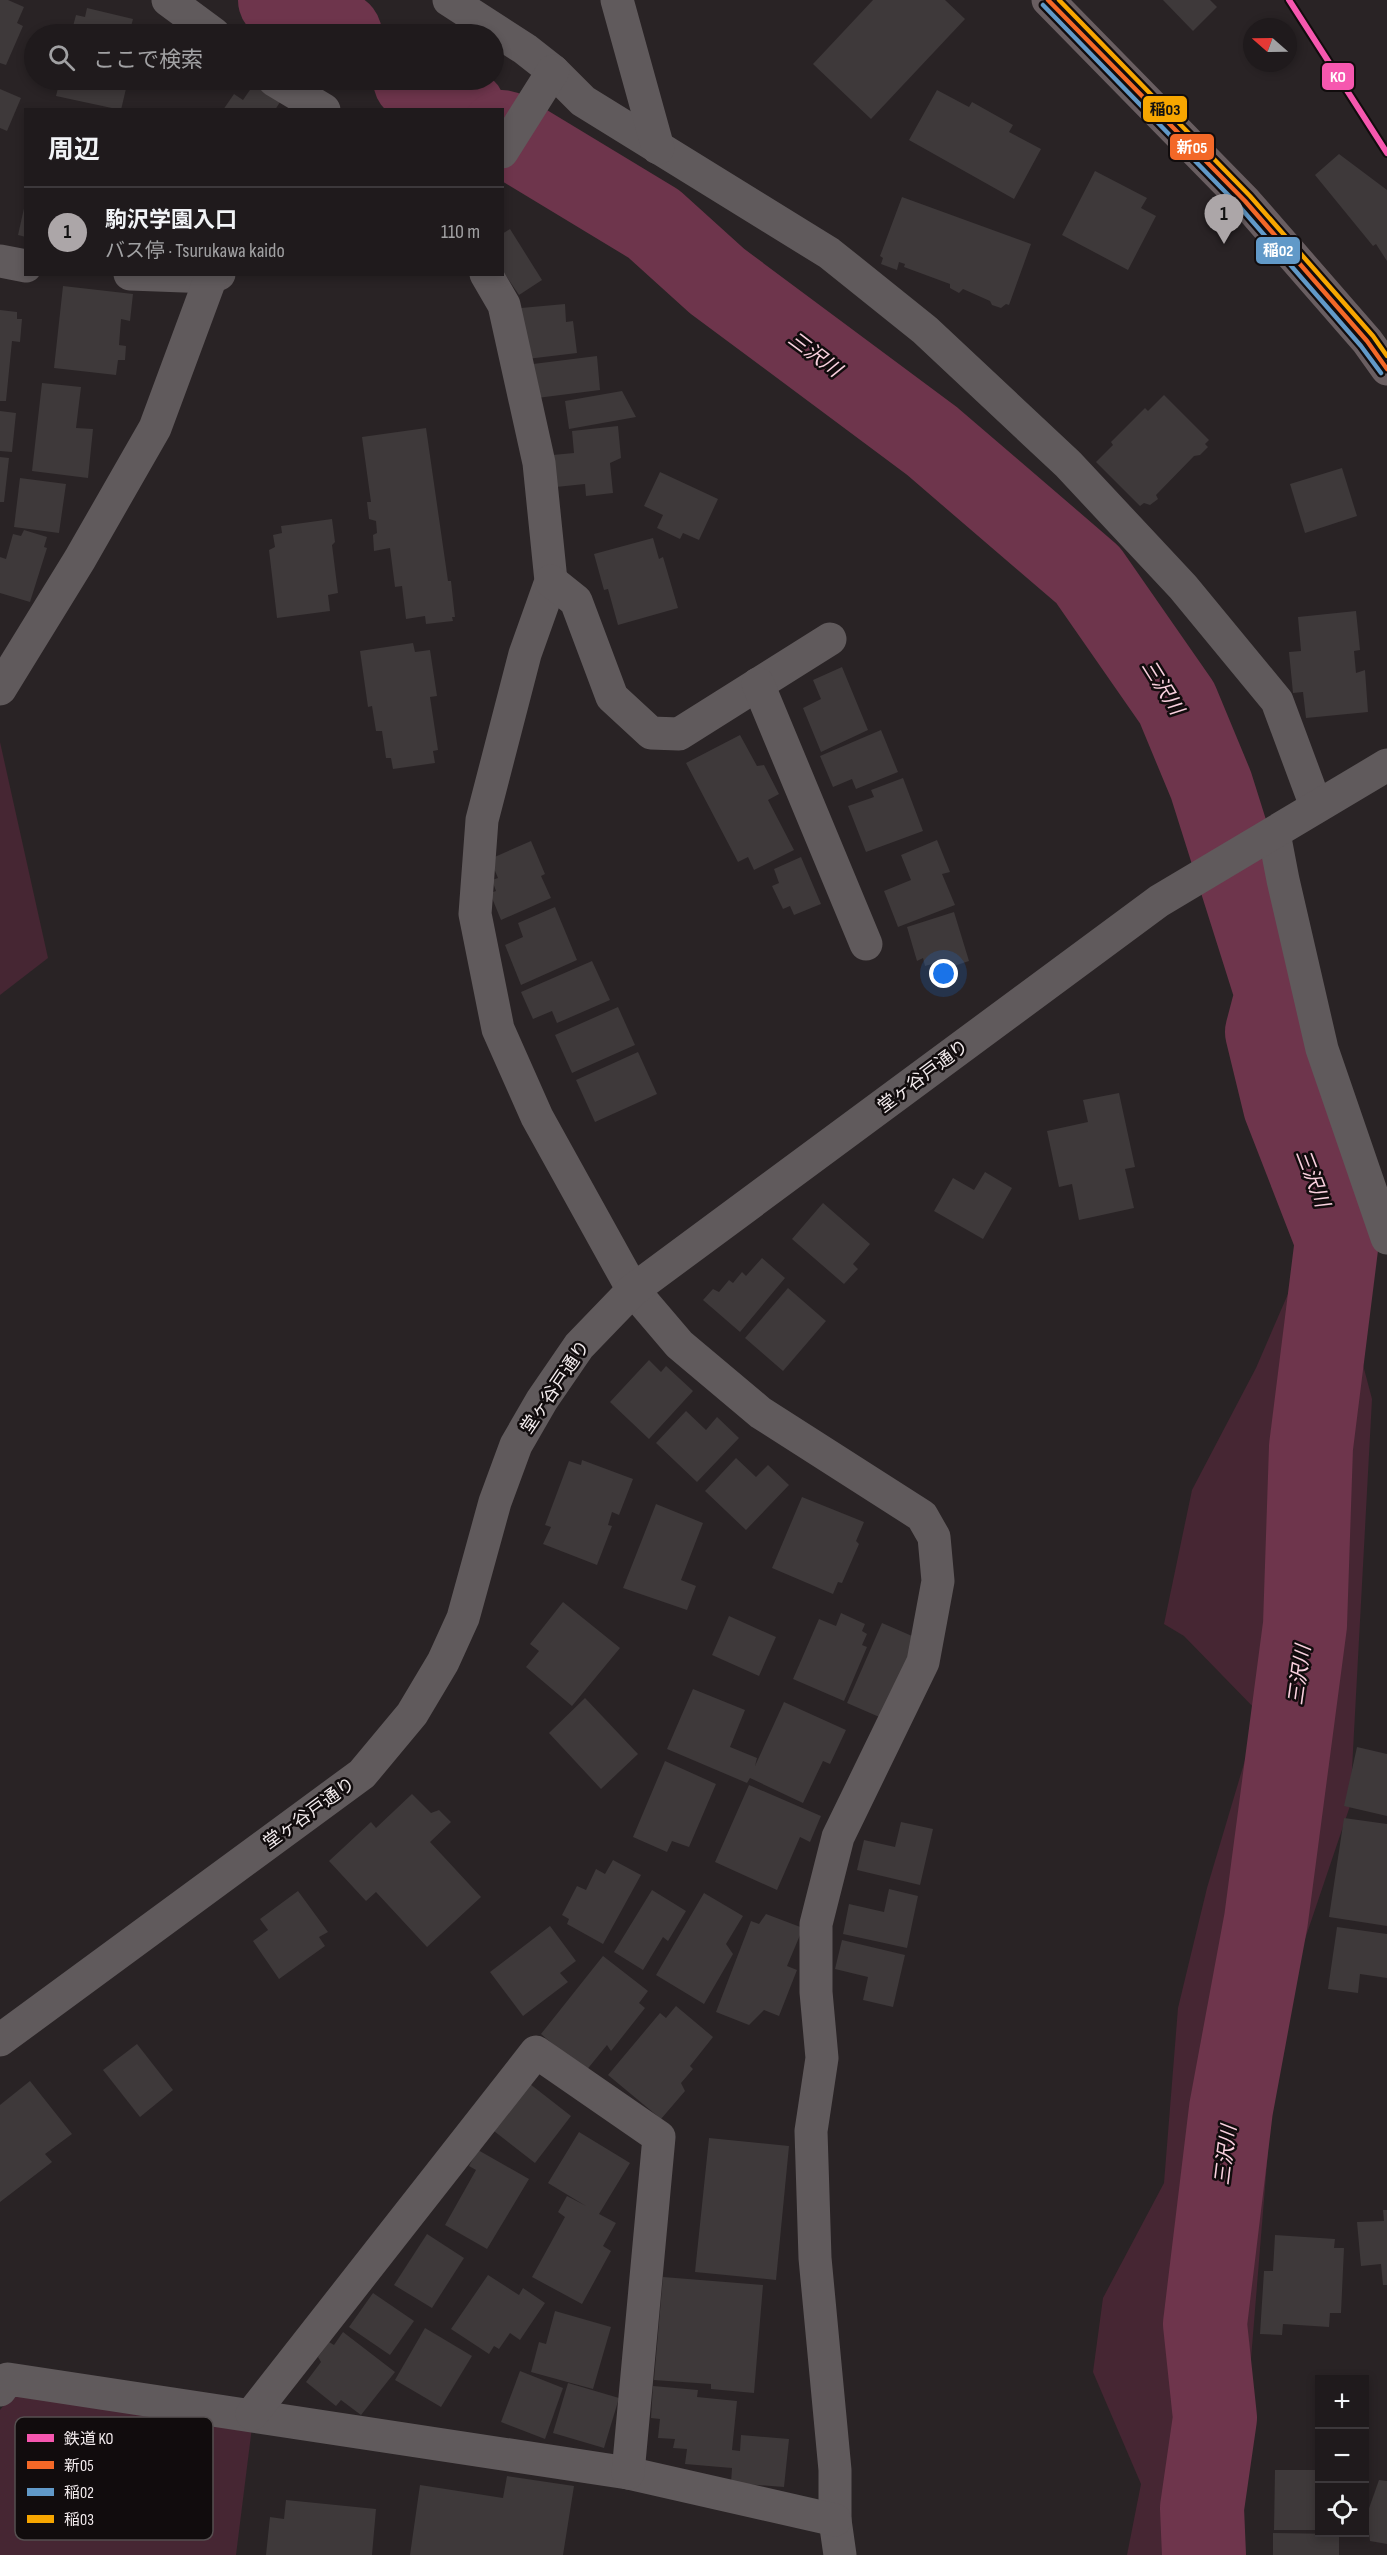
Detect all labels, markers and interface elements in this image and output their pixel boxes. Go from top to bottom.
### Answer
north arrow [1243,18,1297,72]
search box [24,24,504,90]
icon: search [45,41,78,74]
text: ここで検索 [93,47,203,74]
line badge: KO [1321,62,1355,91]
text: KO [1330,68,1346,87]
line badge: 稲03 [1142,95,1188,123]
text: 稲03 [1150,101,1180,120]
line badge: 新05 [1169,133,1215,161]
text: 周辺 [48,135,100,166]
text: 新05 [1177,139,1207,158]
pin: 1 [1204,194,1244,244]
text: 駒沢学園入口 [105,207,237,234]
text: 1 [64,220,71,244]
text: 110 m [441,220,480,244]
line badge: 稲02 [1255,236,1301,265]
text: バス停 · Tsurukawa kaido [105,239,285,263]
text: 稲02 [1263,242,1293,261]
water label: 三沢川 [783,327,847,384]
water label: 三沢川 [1136,656,1189,721]
your location [929,959,958,988]
street label: 堂ヶ谷戸通り [874,1036,973,1117]
water label: 三沢川 [1290,1146,1335,1213]
street label: 堂ヶ谷戸通り [517,1337,594,1438]
water label: 三沢川 [1284,1642,1316,1707]
street label: 堂ヶ谷戸通り [259,1773,359,1854]
water label: 三沢川 [1210,2122,1242,2186]
map controls [1315,2375,1369,2537]
button: + [1315,2375,1369,2429]
legend [15,2417,213,2540]
button: − [1315,2429,1369,2483]
text: 鉄道 KO [64,2430,114,2449]
text: 新05 [64,2457,94,2476]
button: locate [1315,2483,1369,2537]
text: 稲02 [64,2484,94,2503]
text: 稲03 [64,2511,94,2530]

